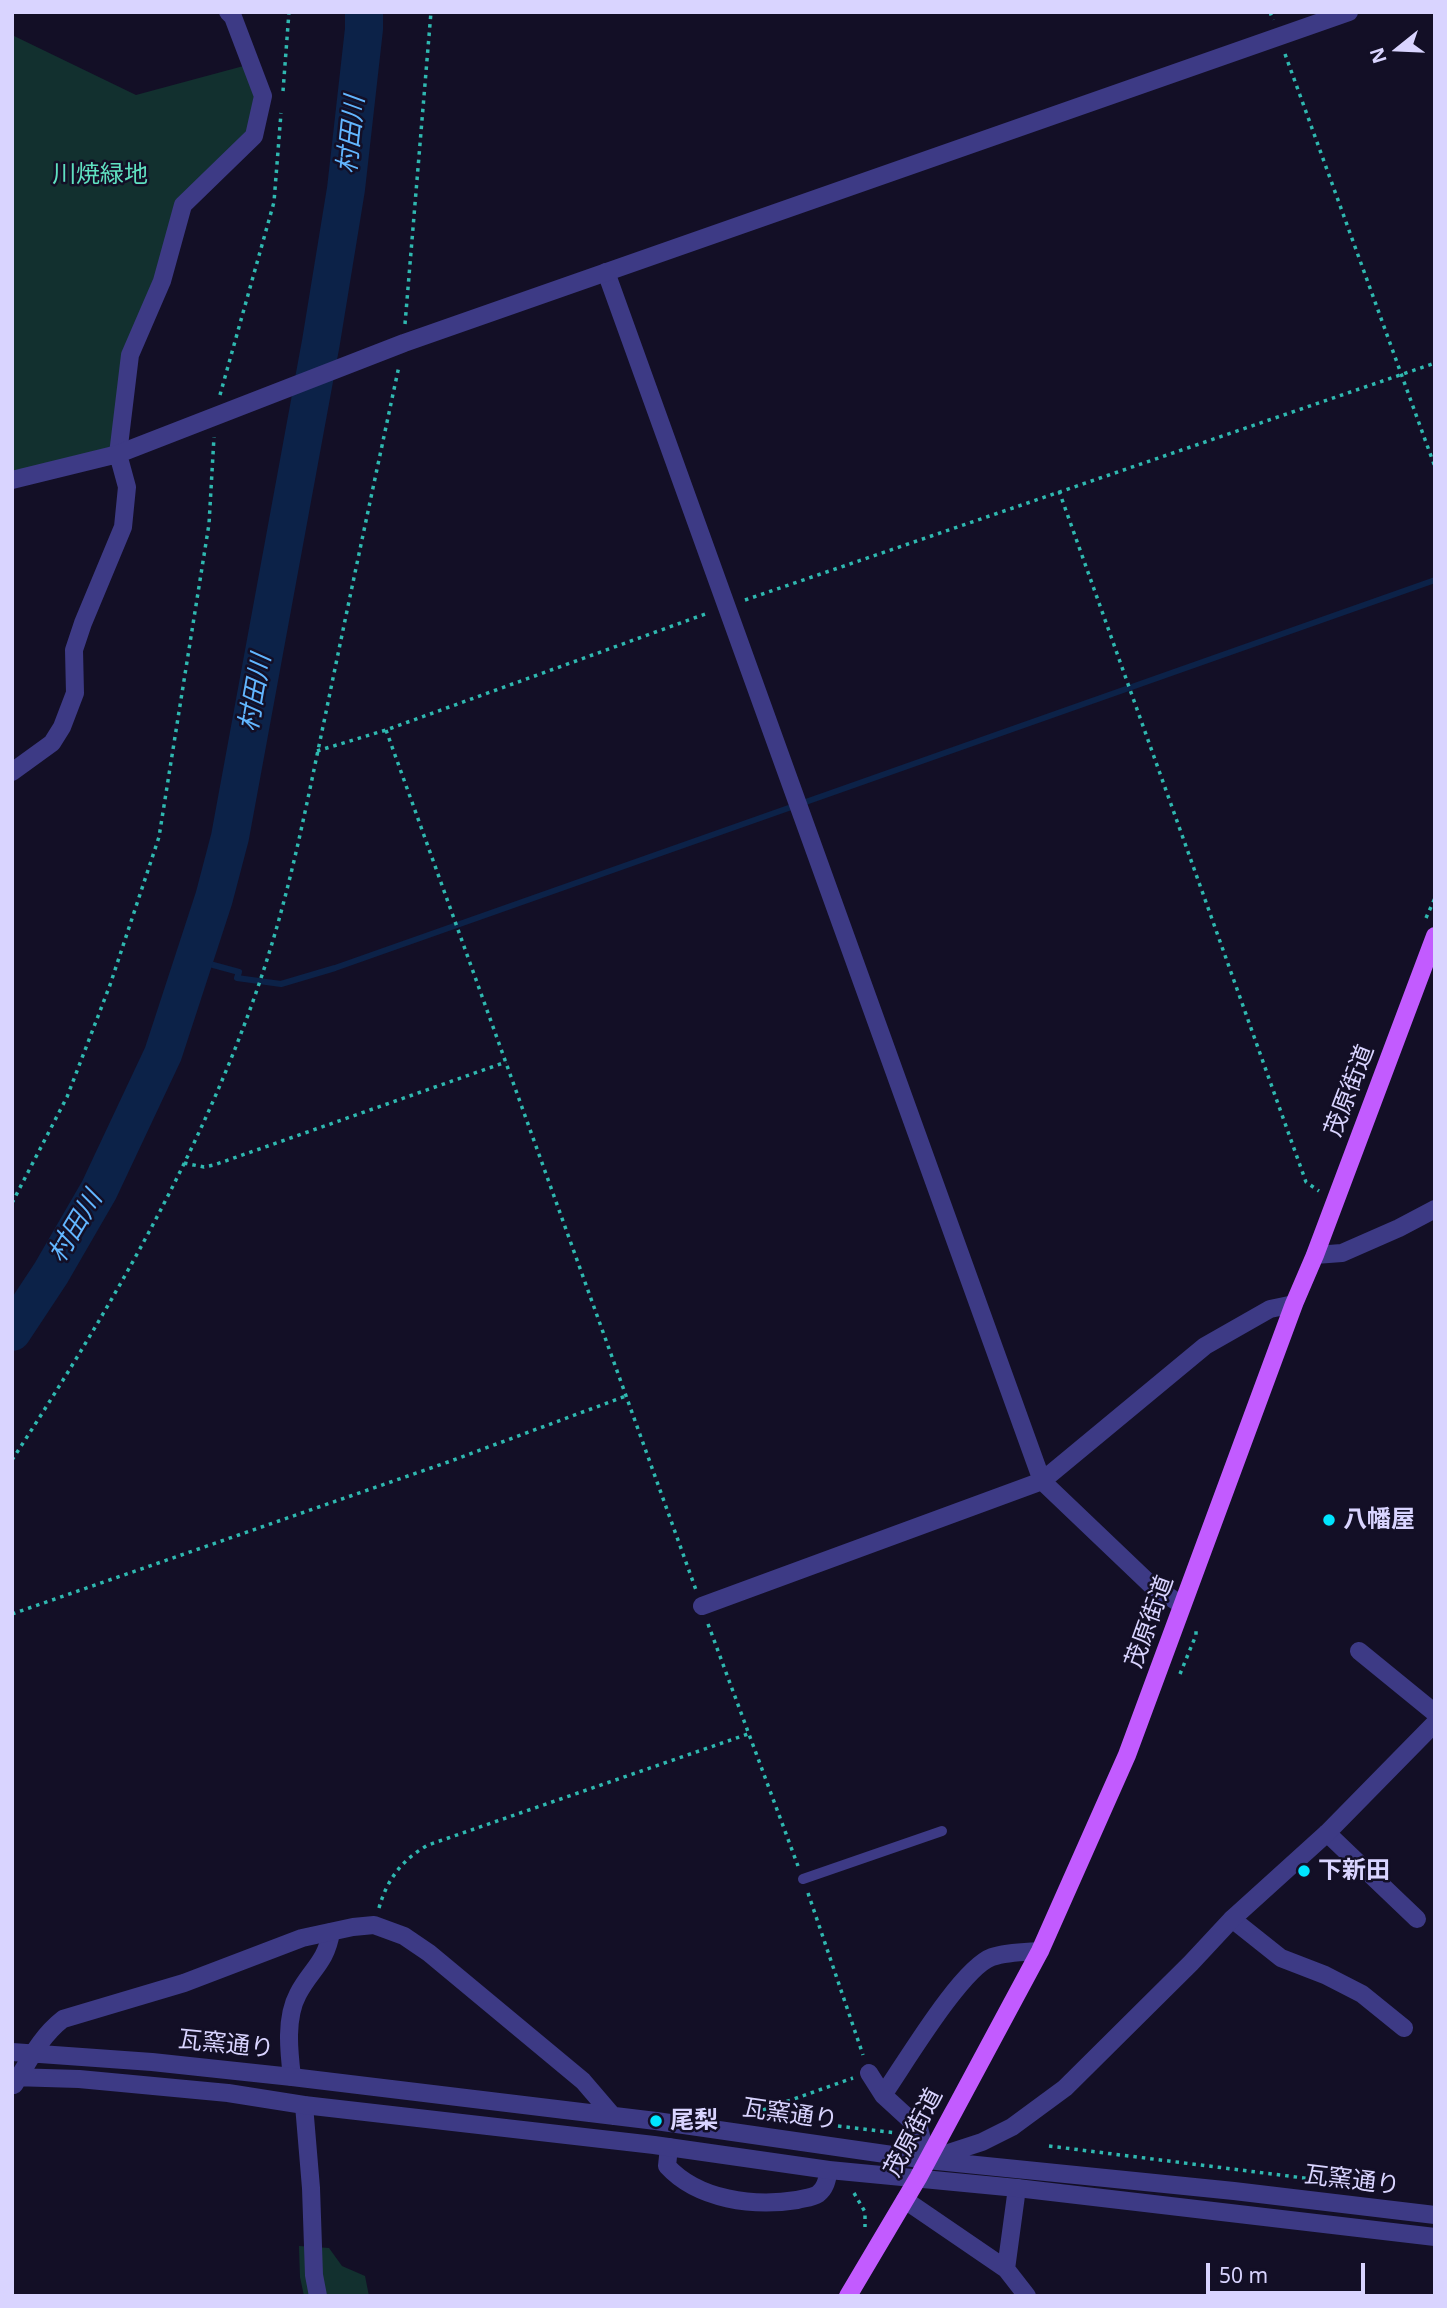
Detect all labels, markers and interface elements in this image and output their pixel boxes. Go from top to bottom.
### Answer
north arrow [1363,14,1433,84]
text: N [1363,44,1393,67]
water label: 村田川 [332,95,372,175]
park label: 川焼緑地 [52,161,148,189]
water label: 村田川 [234,652,278,734]
street label: 茂原街道 [1319,1041,1381,1141]
water label: 村田川 [43,1186,109,1268]
place label: 八幡屋 [1343,1506,1415,1534]
marker: 八幡屋 [1321,1512,1337,1528]
street label: 茂原街道 [1120,1572,1180,1672]
place label: 下新田 [1318,1857,1390,1885]
marker: 下新田 [1296,1863,1312,1879]
street label: 瓦窯通り [177,2026,275,2064]
street label: 茂原街道 [879,2084,949,2182]
street label: 瓦窯通り [740,2094,840,2136]
place label: 尾梨 [670,2107,718,2135]
marker: 尾梨 [648,2113,664,2129]
street label: 瓦窯通り [1303,2161,1401,2201]
scale bar [1209,2248,1368,2292]
text: 50 m [1219,2261,1268,2289]

